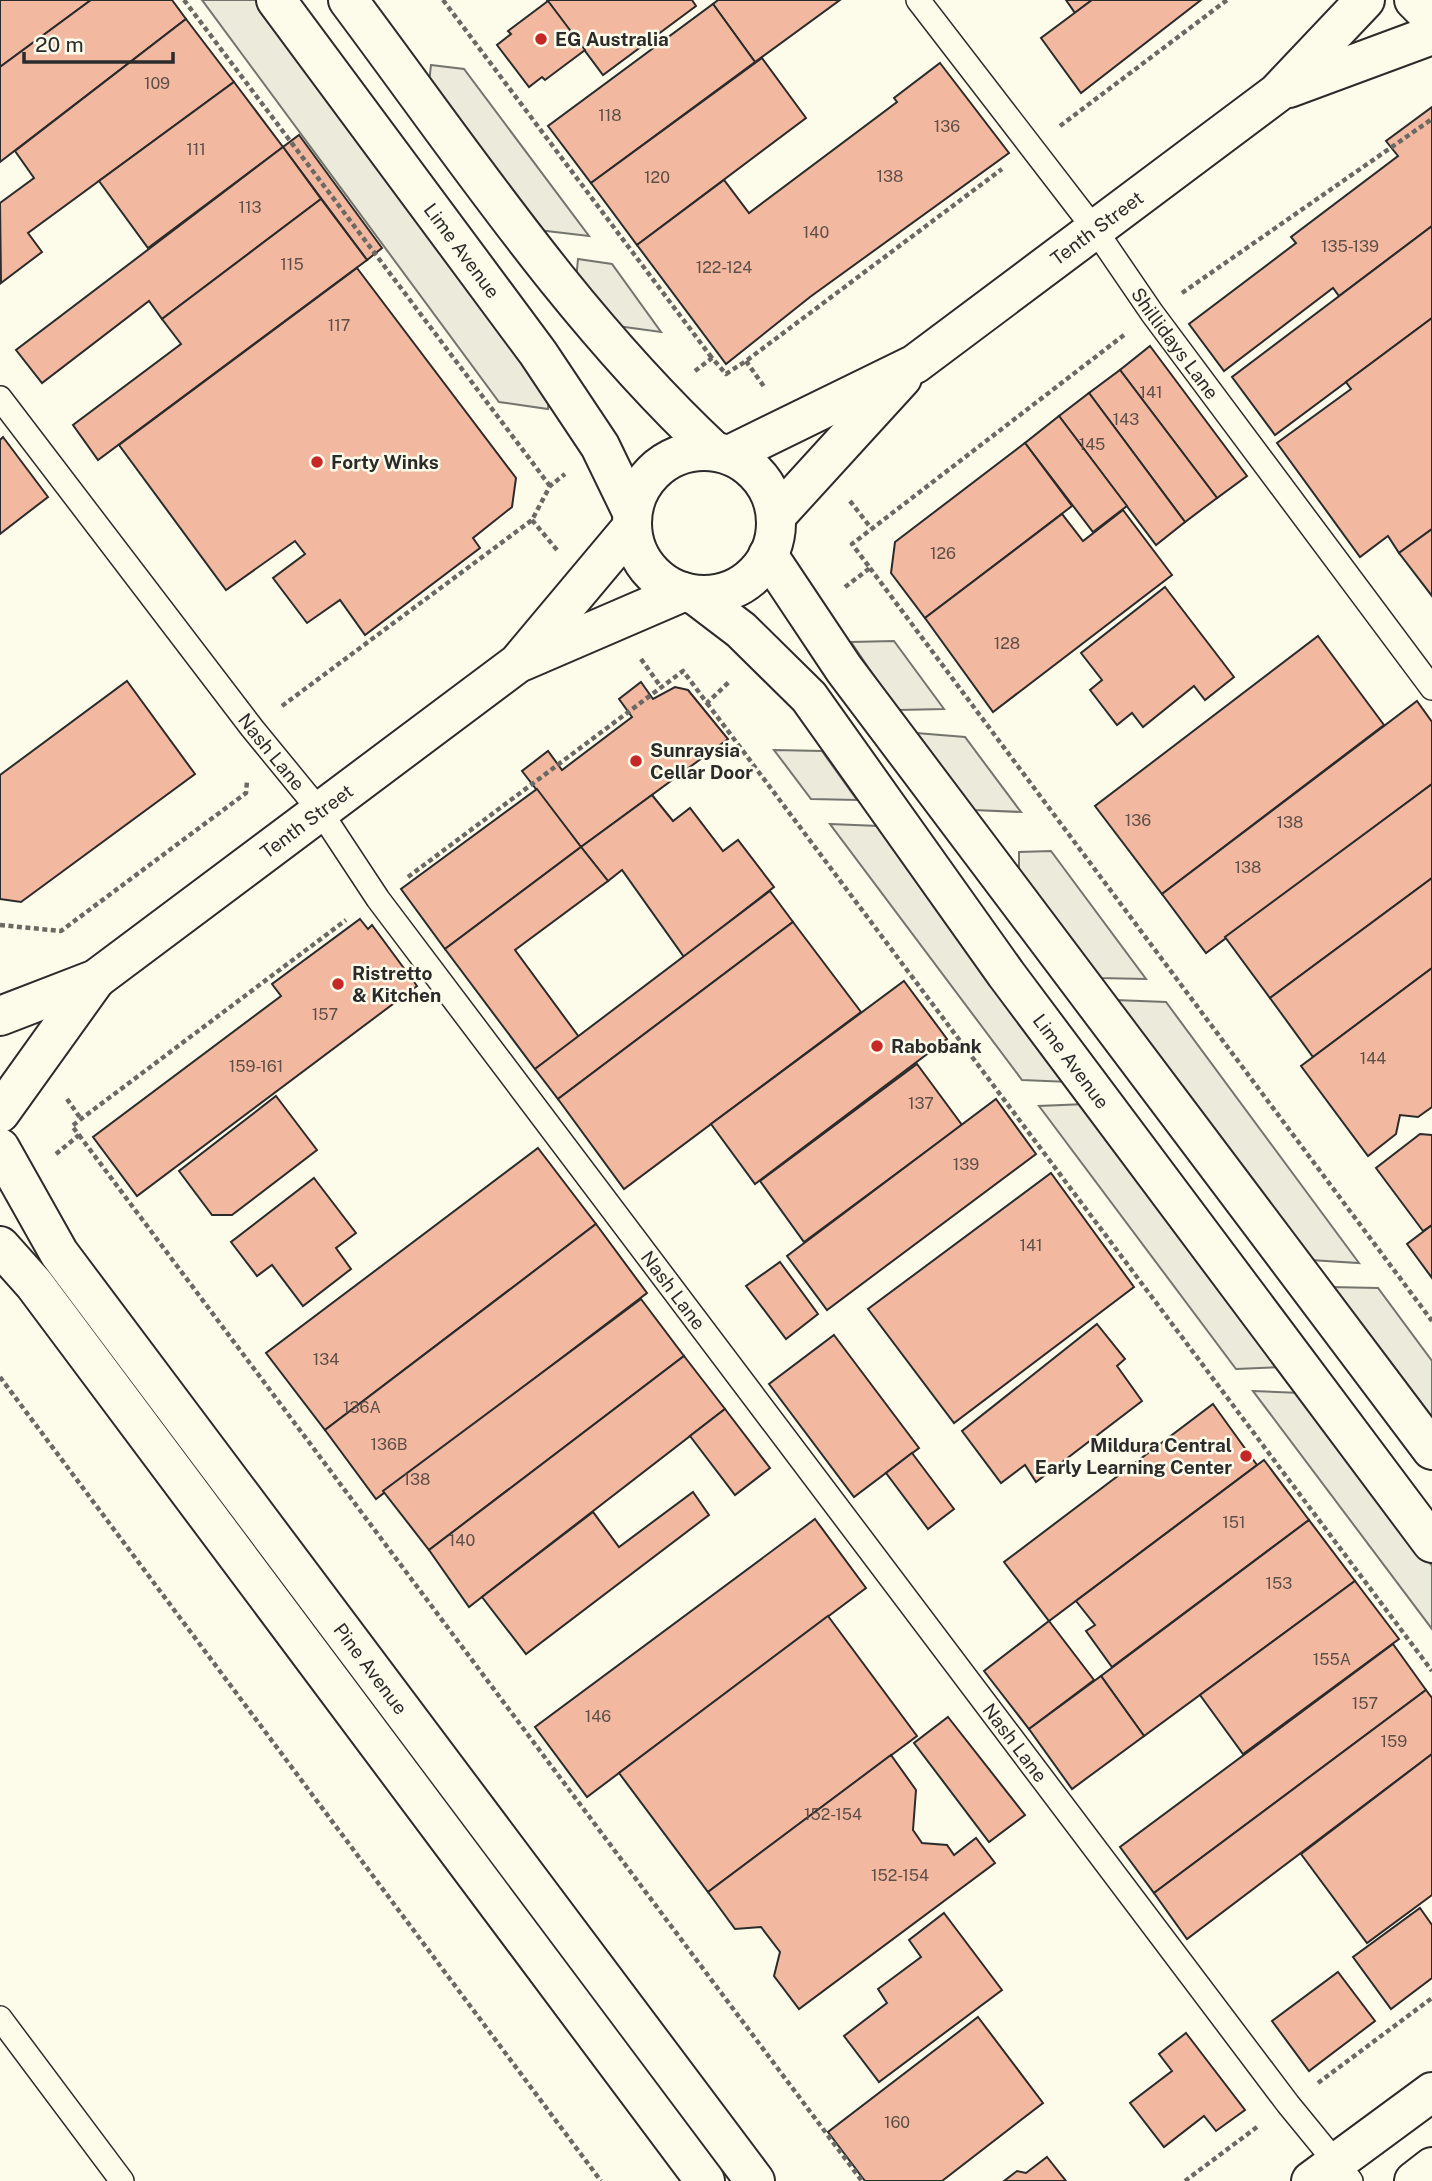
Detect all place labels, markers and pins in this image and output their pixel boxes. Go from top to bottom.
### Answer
place label: EG Australia [555,28,669,50]
marker: EG Australia [533,31,549,47]
place label: Forty Winks [331,451,439,473]
marker: Forty Winks [309,454,325,470]
place label: Sunraysia Cellar Door [650,739,753,783]
marker: Sunraysia Cellar Door [628,753,644,769]
place label: Ristretto & Kitchen [352,962,441,1006]
marker: Ristretto & Kitchen [330,976,346,992]
place label: Rabobank [891,1035,982,1057]
marker: Rabobank [869,1038,885,1054]
place label: Mildura Central Early Learning Center [1035,1434,1232,1478]
marker: Mildura Central Early Learning Center [1238,1448,1254,1464]

